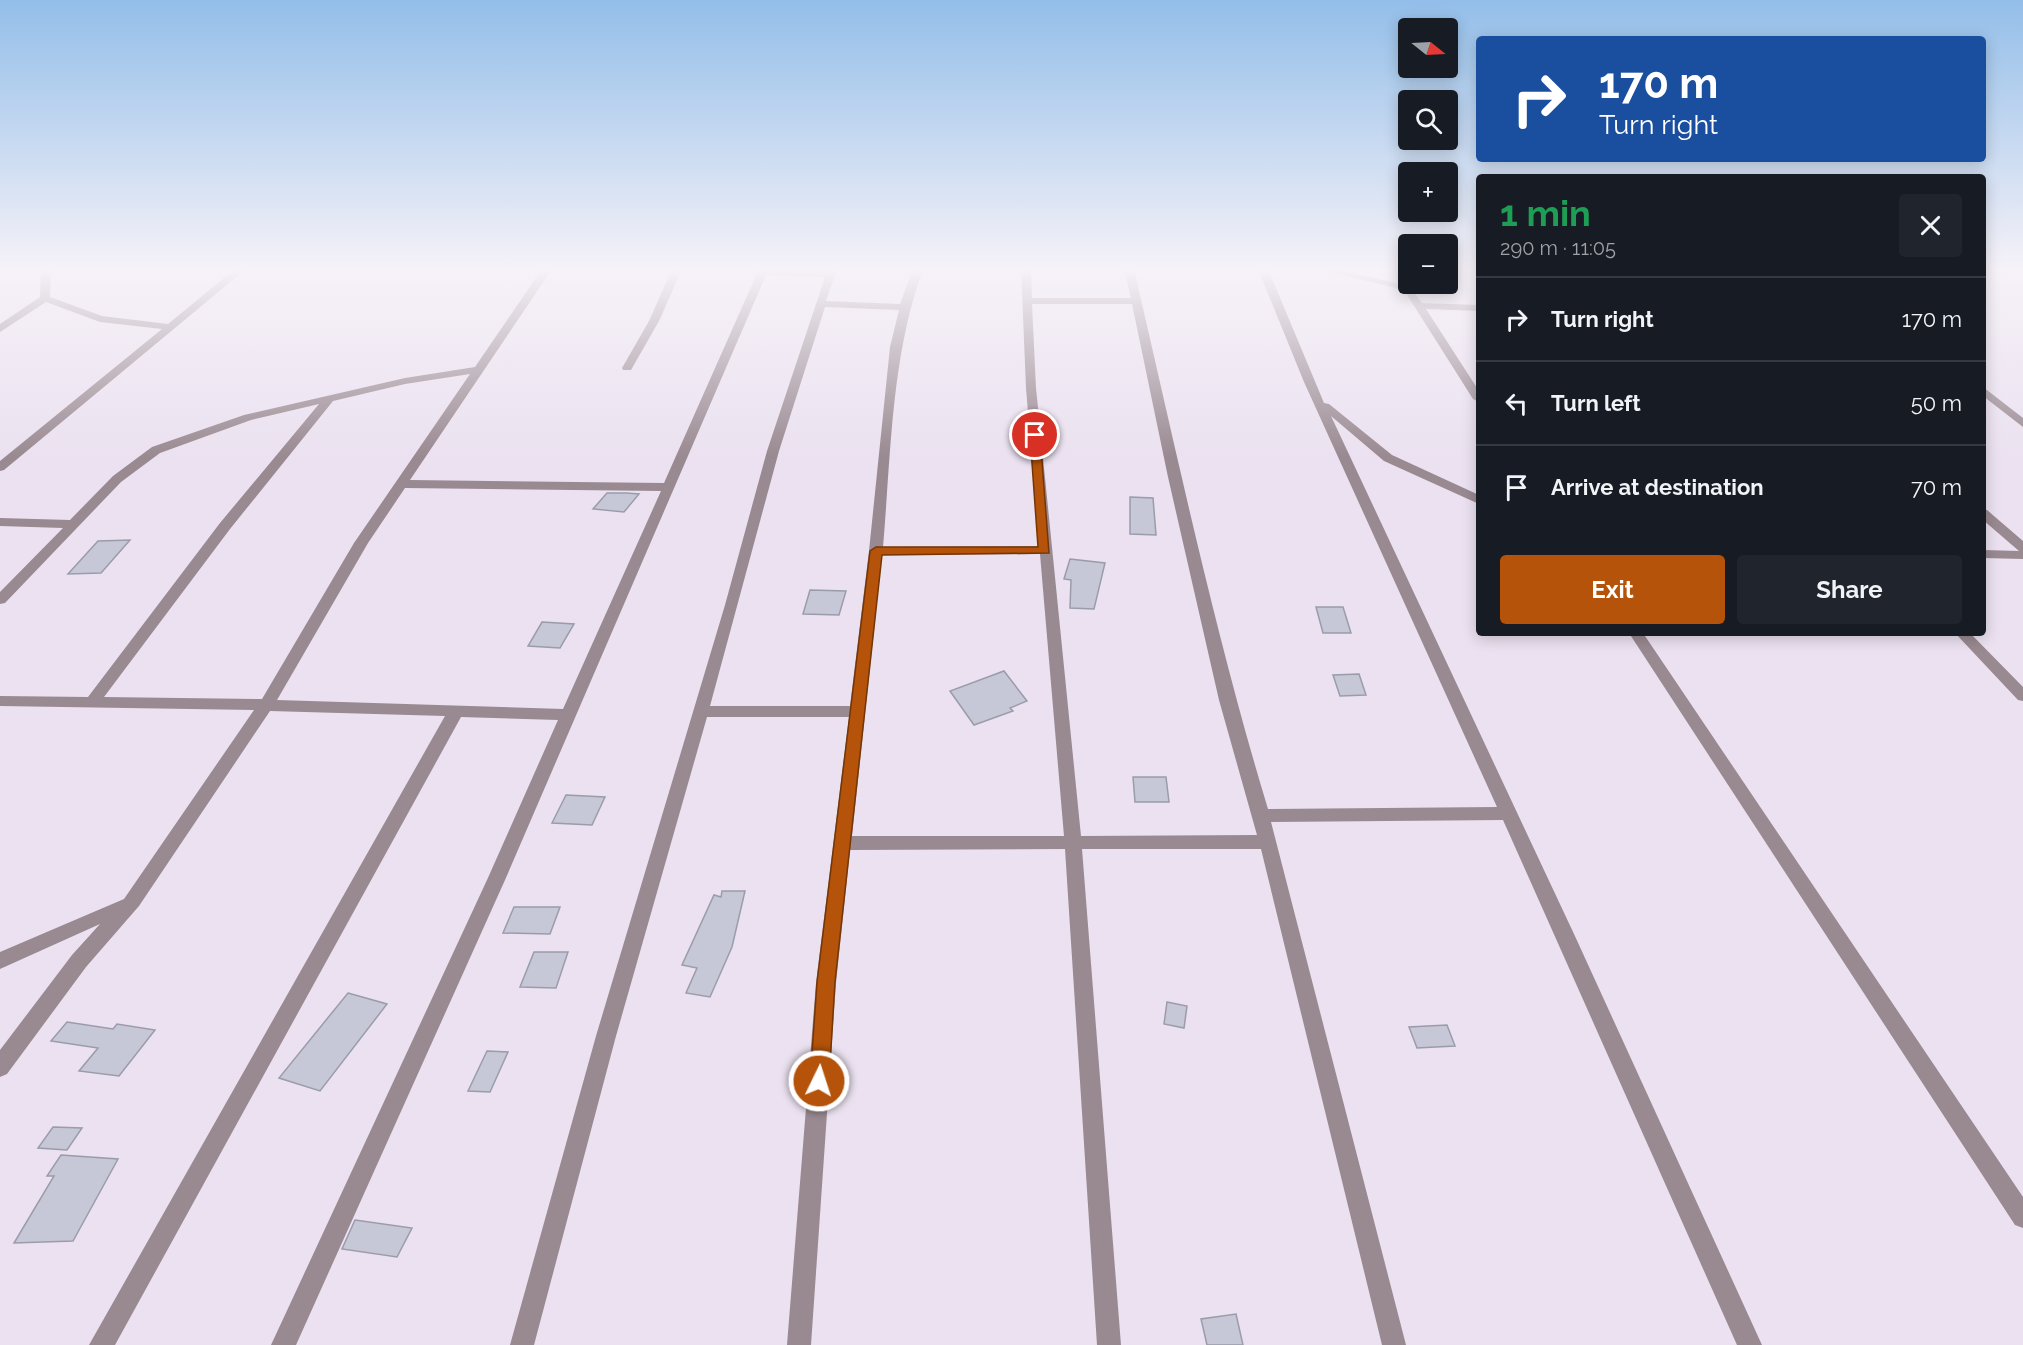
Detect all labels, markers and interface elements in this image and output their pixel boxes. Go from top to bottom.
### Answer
north arrow [1398,18,1458,78]
map controls [1398,18,1458,294]
text: 170 m [1599,59,1718,108]
icon: right [1500,60,1578,138]
button: search [1398,90,1458,150]
text: Turn right [1599,109,1718,140]
button: + [1398,162,1458,222]
text: 1 min [1500,192,1591,234]
button: close [1899,194,1962,257]
button: − [1398,234,1458,294]
text: 290 m · 11:05 [1500,236,1616,260]
icon: right [1500,303,1533,336]
text: Turn right [1551,306,1654,332]
text: 170 m [1902,306,1962,332]
icon: left [1500,387,1533,420]
text: Turn left [1551,390,1641,416]
text: 50 m [1911,390,1962,416]
pin [1009,409,1060,460]
icon: arrive [1018,418,1051,451]
icon: arrive [1500,471,1533,504]
text: Arrive at destination [1551,474,1764,500]
text: 70 m [1911,474,1962,500]
button: Exit [1500,555,1725,624]
button: Share [1737,555,1962,624]
position arrow [787,1049,851,1113]

